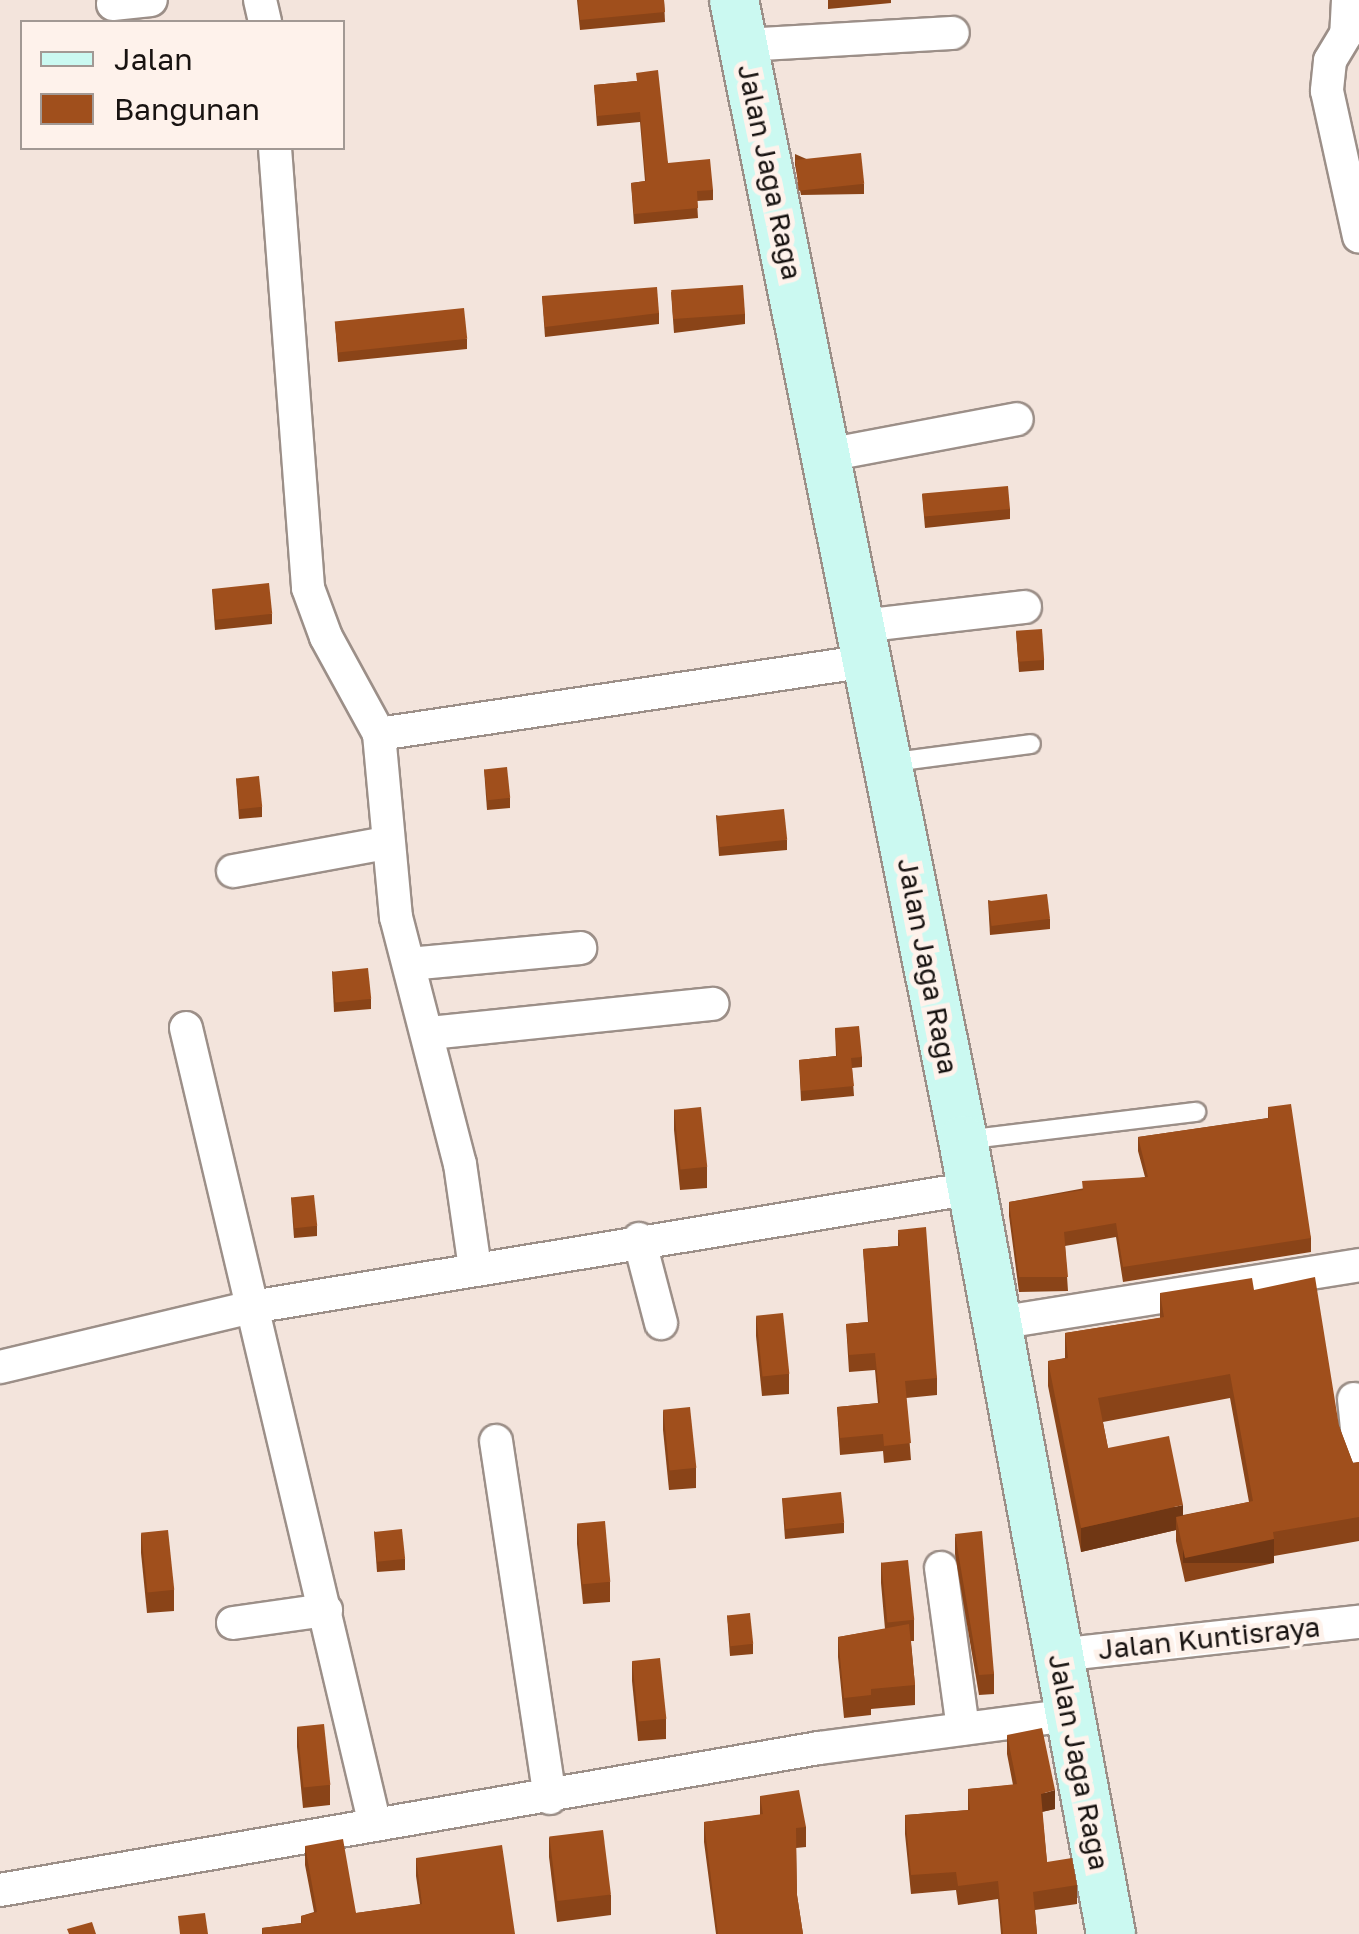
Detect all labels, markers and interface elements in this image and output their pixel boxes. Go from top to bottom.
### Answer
legend [20,20,345,150]
text: Jalan [114,41,193,77]
street label: Jalan Jaga Raga [731,61,809,283]
text: Bangunan [114,91,260,127]
street label: Jalan Jaga Raga [891,855,965,1077]
street label: Jalan Kuntisraya [1096,1610,1322,1666]
street label: Jalan Jaga Raga [1042,1651,1116,1873]

